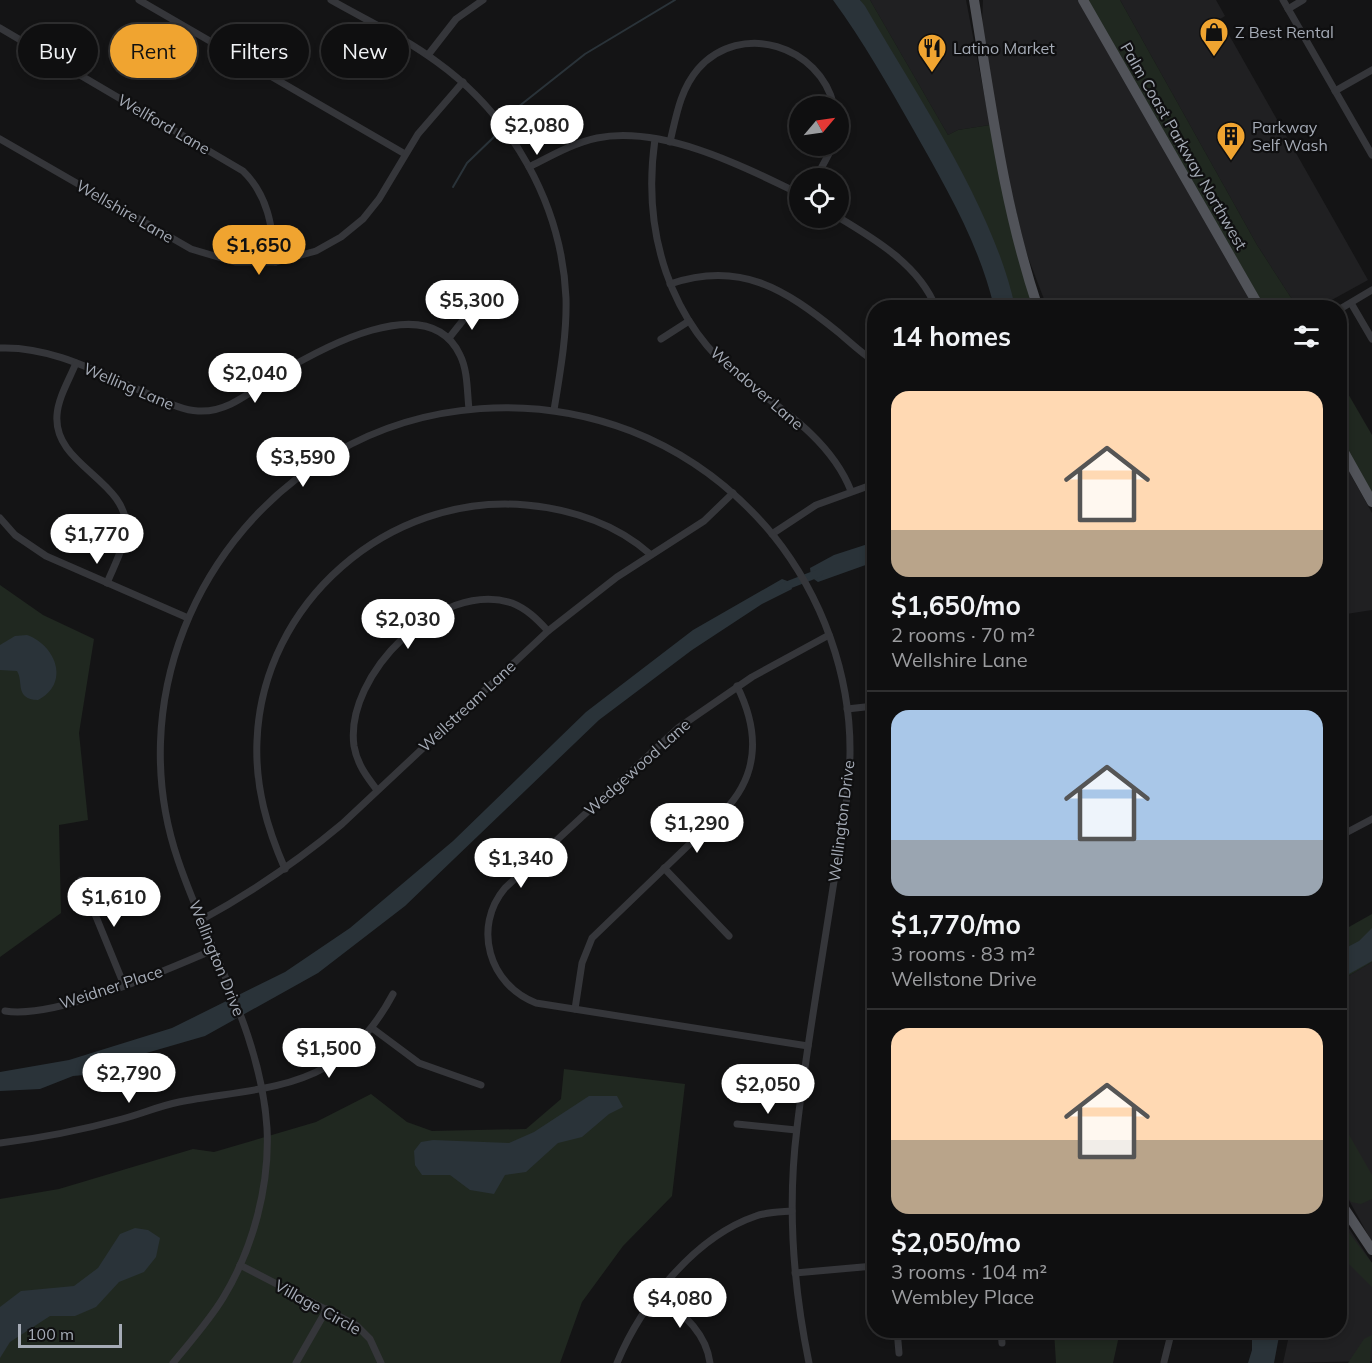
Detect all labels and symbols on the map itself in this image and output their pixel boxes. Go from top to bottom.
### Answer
shop icon: Z Best Rental [1198,16,1230,58]
place label: Z Best Rental [1235,22,1334,42]
restaurant icon: Latino Market [916,32,948,74]
place label: Latino Market [953,38,1055,58]
street label: Palm Coast Parkway Northwest [1116,39,1252,254]
street label: Wellford Lane [114,89,214,159]
north arrow [789,96,849,156]
pin: $2,080 [488,105,586,156]
place label: Parkway Self Wash [1252,117,1328,155]
building icon: Parkway Self Wash [1215,120,1247,162]
street label: Wellshire Lane [73,175,177,247]
pin: $1,650 [210,225,308,276]
pin: $5,300 [423,280,521,331]
street label: Wendover Lane [706,342,808,434]
pin: $2,040 [206,353,304,404]
street label: Welling Lane [81,358,177,414]
pin: $3,590 [254,437,352,488]
pin: $1,770 [48,514,146,565]
pin: $2,030 [359,599,457,650]
street label: Wellstream Lane [414,656,520,756]
street label: Wedgewood Lane [580,714,694,820]
street label: Wellington Drive [824,759,858,883]
pin: $1,290 [648,803,746,854]
pin: $1,340 [472,838,570,889]
pin: $1,610 [65,877,163,928]
street label: Wellington Drive [185,897,249,1019]
street label: Weidner Place [57,961,165,1013]
pin: $1,500 [280,1028,378,1079]
pin: $2,790 [80,1053,178,1104]
pin: $2,050 [719,1064,817,1115]
street label: Village Circle [271,1275,365,1339]
pin: $4,080 [631,1278,729,1329]
scale bar [18,1321,122,1348]

